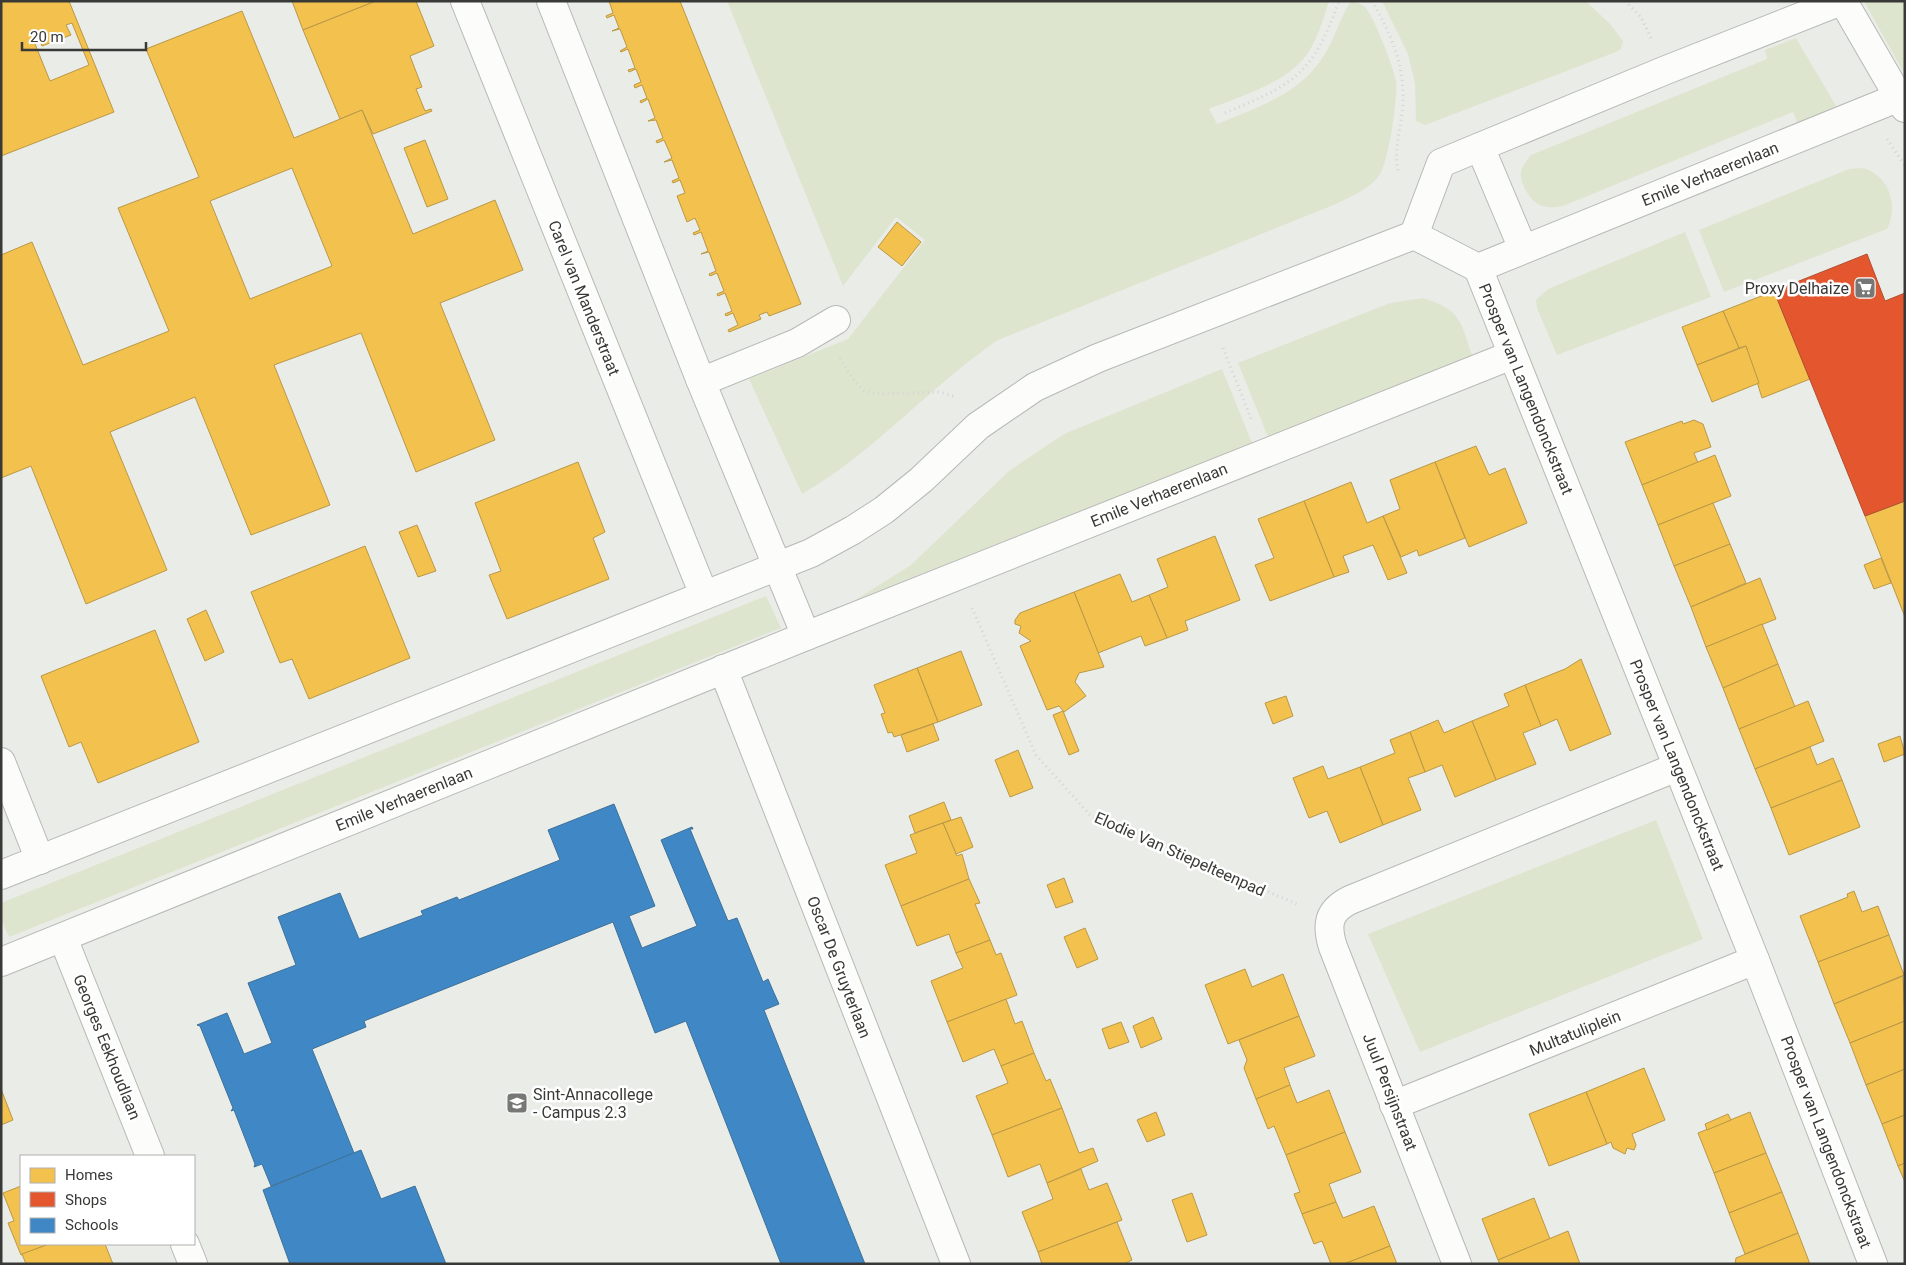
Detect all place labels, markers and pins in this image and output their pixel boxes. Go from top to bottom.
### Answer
supermarket icon: Proxy Delhaize [1853,276,1877,300]
place label: Proxy Delhaize [1745,279,1849,298]
place label: Sint-Annacollege - Campus 2.3 [533,1085,653,1122]
school or university icon: Sint-Annacollege - Campus 2.3 [505,1091,529,1115]

